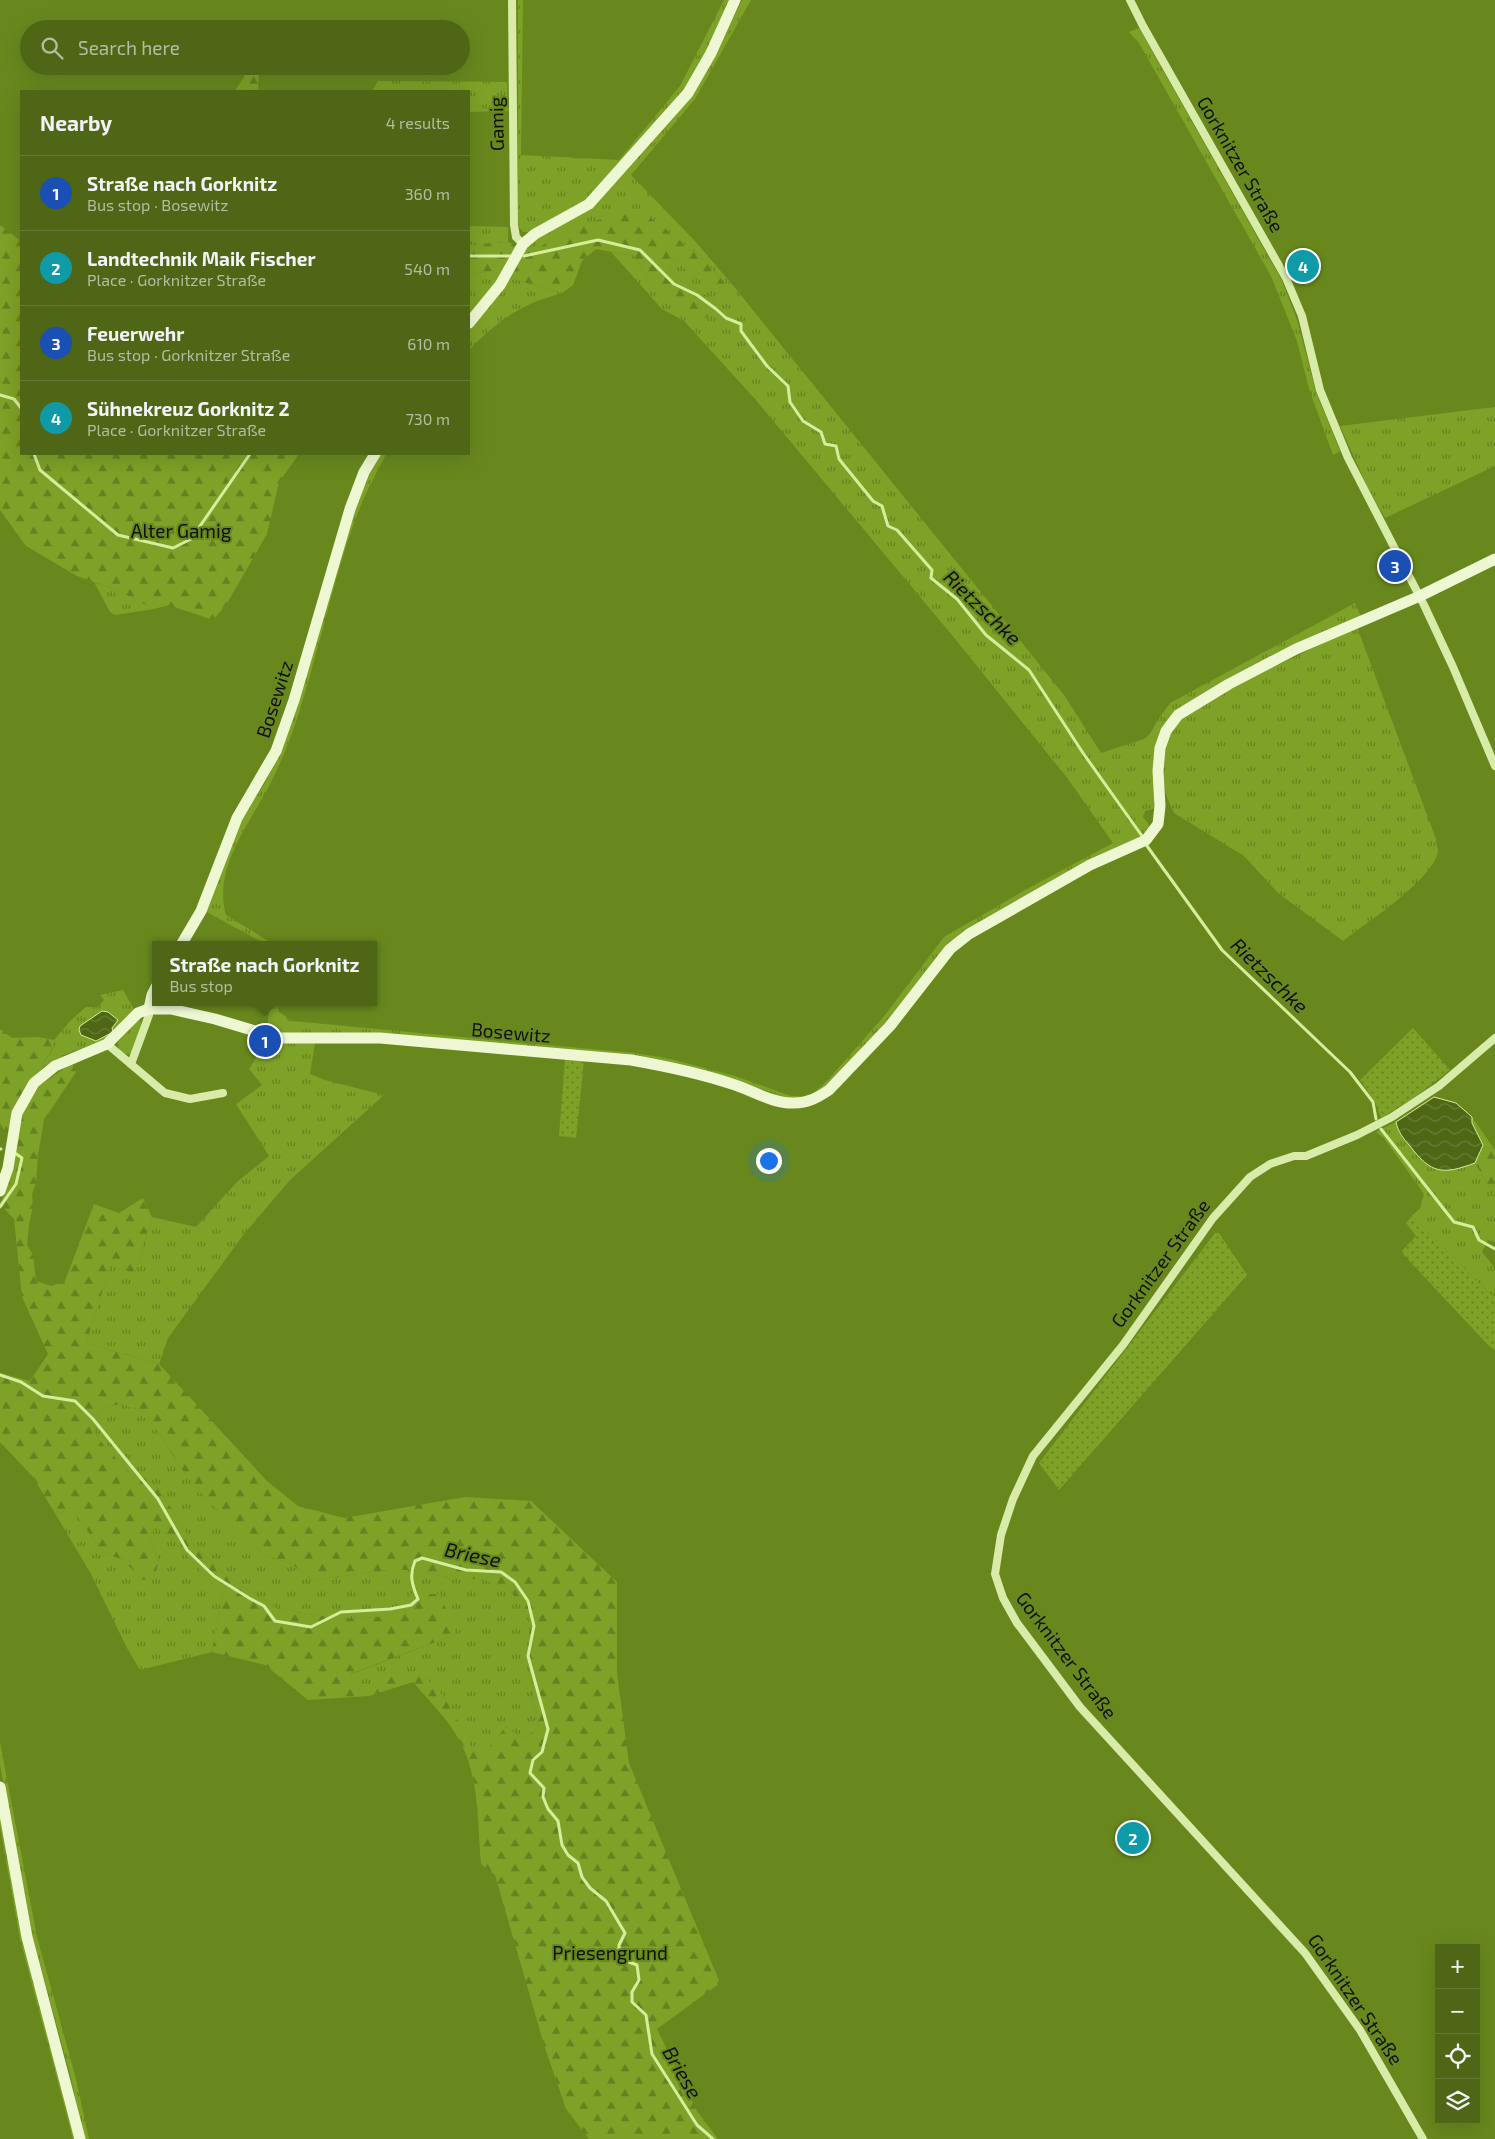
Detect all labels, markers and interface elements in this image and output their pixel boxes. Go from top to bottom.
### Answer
search box [20,20,470,75]
icon: search [38,34,66,62]
text: Search here [78,36,180,59]
street label: Gorknitzer Straße [1193,92,1289,236]
street label: Gamig [484,96,508,151]
text: Nearby [40,110,112,135]
text: 4 results [386,113,450,132]
text: Straße nach Gorknitz [87,172,277,195]
text: 1 [53,184,59,203]
text: 360 m [405,184,450,203]
text: Bus stop · Bosewitz [87,195,228,214]
text: Landtechnik Maik Fischer [87,247,316,270]
pin: 4 [1287,247,1319,285]
text: 2 [51,259,61,278]
text: 540 m [404,259,450,278]
text: Place · Gorknitzer Straße [87,270,266,289]
text: Feuerwehr [87,322,184,345]
text: 3 [51,334,61,353]
text: 610 m [407,334,450,353]
text: Bus stop · Gorknitzer Straße [87,345,290,364]
text: Sühnekreuz Gorknitz 2 [87,397,289,420]
text: 4 [51,409,61,428]
text: 730 m [406,409,450,428]
text: Place · Gorknitzer Straße [87,420,266,439]
park label: Alter Gamig [131,519,232,542]
pin: 3 [1379,547,1411,585]
water label: Rietzschke [939,564,1027,650]
street label: Bosewitz [251,658,297,740]
water label: Rietzschke [1226,932,1314,1018]
popup [152,941,377,1006]
text: Straße nach Gorknitz [169,953,360,976]
text: Bus stop [169,976,233,995]
street label: Bosewitz [470,1017,552,1047]
pin: 1 [249,1022,281,1060]
your location [756,1148,782,1174]
street label: Gorknitzer Straße [1106,1194,1214,1332]
water label: Briese [443,1536,504,1572]
street label: Gorknitzer Straße [1012,1587,1122,1723]
pin: 2 [1117,1819,1149,1857]
street label: Gorknitzer Straße [1304,1929,1408,2069]
park label: Priesengrund [552,1941,668,1964]
map controls [1435,1944,1480,2124]
button: + [1435,1944,1480,1989]
button: − [1435,1989,1480,2034]
button: locate [1435,2034,1480,2079]
water label: Briese [658,2041,708,2103]
button: layers [1435,2079,1480,2124]

